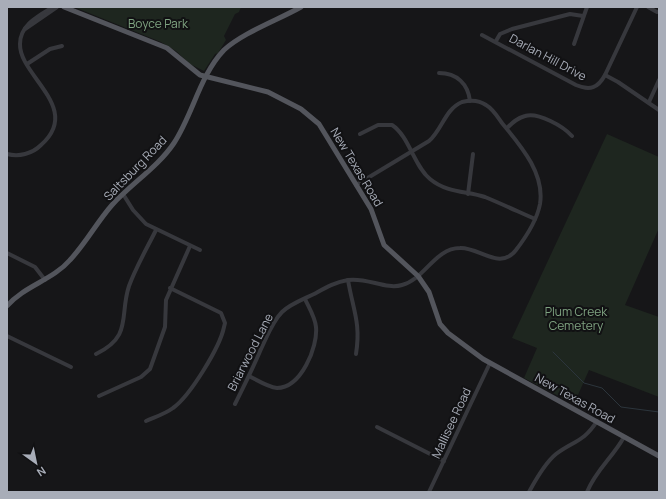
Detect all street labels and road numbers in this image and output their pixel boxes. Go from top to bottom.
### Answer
street label: Darlan Hill Drive [506,30,590,84]
street label: New Texas Road [327,124,387,210]
street label: Saltsburg Road [100,132,170,204]
street label: Briarwood Lane [223,310,277,394]
street label: New Texas Road [532,369,618,427]
street label: Mallisee Road [427,385,475,461]

